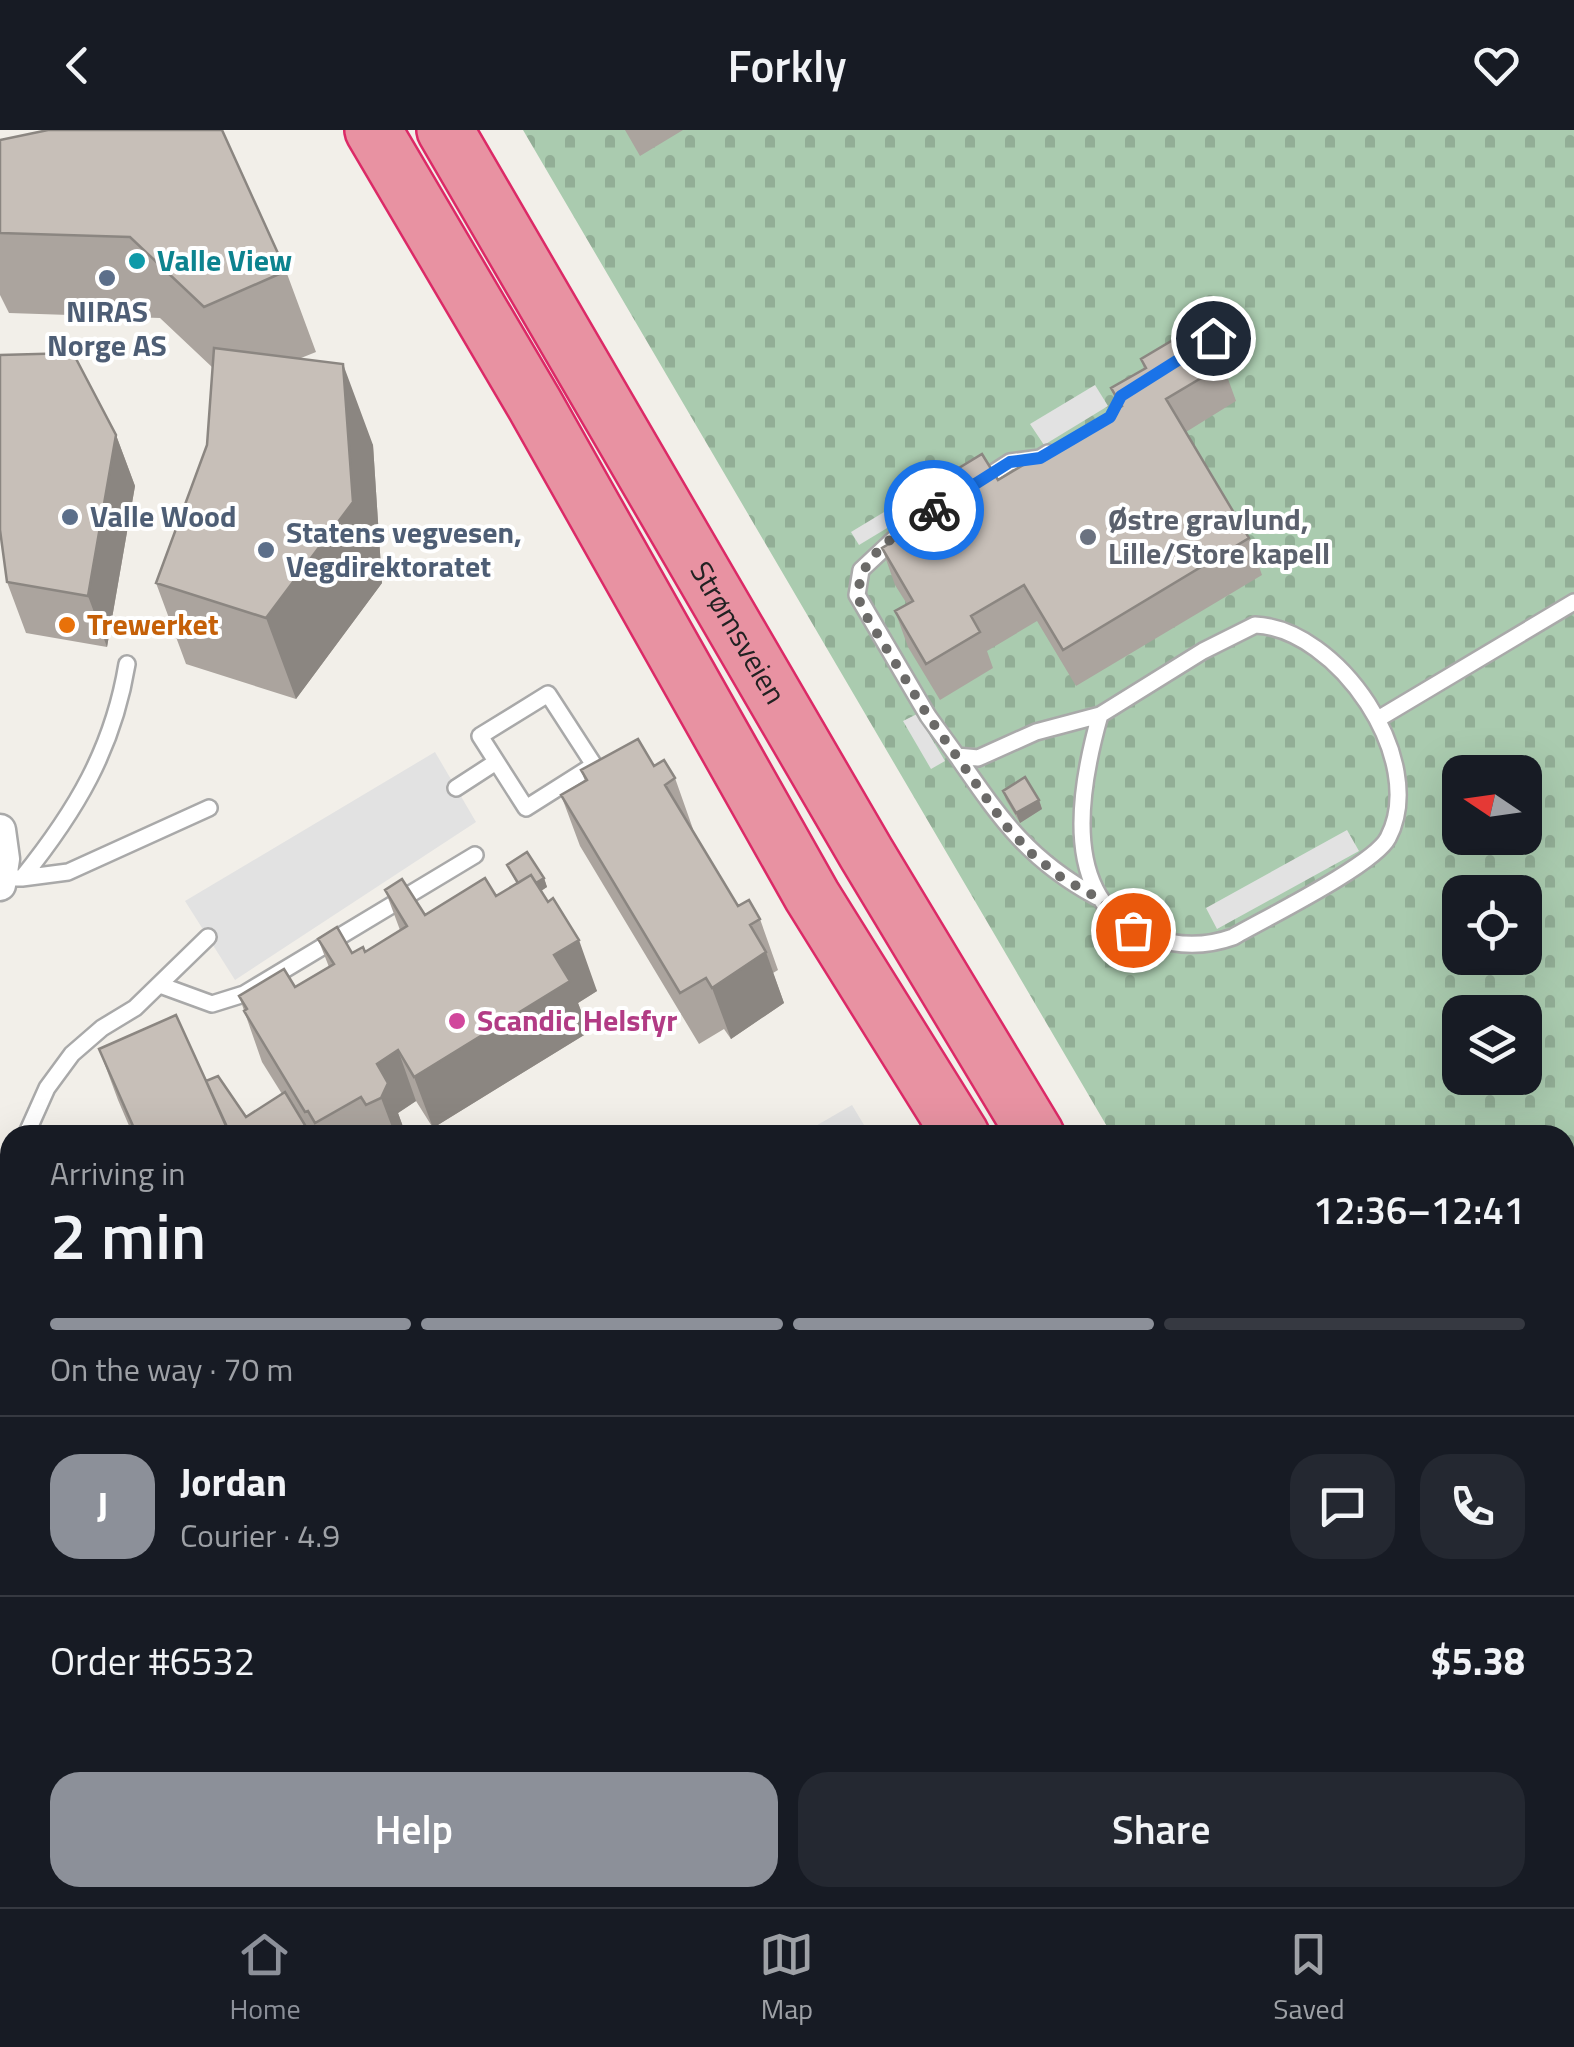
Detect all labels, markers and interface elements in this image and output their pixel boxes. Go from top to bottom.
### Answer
text: Forkly [727,31,847,99]
icon: back [50,38,105,93]
icon: heart [1469,38,1524,93]
place label: Valle View [157,237,292,283]
marker: Valle View [126,250,148,272]
marker: NIRAS Norge AS [96,267,118,289]
place label: NIRAS Norge AS [47,288,167,368]
pin [1171,296,1256,381]
icon: home [1186,311,1241,366]
courier [884,460,984,560]
icon: bike [907,483,962,538]
place label: Valle Wood [90,493,237,539]
place label: Østre gravlund, Lille/Store kapell [1108,496,1330,576]
marker: Valle Wood [59,506,81,528]
place label: Statens vegvesen, Vegdirektoratet [286,509,522,589]
marker: Østre gravlund, Lille/Store kapell [1077,526,1099,548]
marker: Statens vegvesen, Vegdirektoratet [255,539,277,561]
street label: Strømsveien [679,552,798,713]
place label: Trewerket [87,601,219,647]
marker: Trewerket [56,614,78,636]
north arrow [1442,755,1542,855]
map controls [1442,755,1542,1095]
button: locate [1442,875,1542,975]
pin [1091,888,1176,973]
icon: bag [1106,903,1161,958]
button: layers [1442,995,1542,1095]
place label: Scandic Helsfyr [477,997,677,1043]
marker: Scandic Helsfyr [446,1010,468,1032]
text: Arriving in [50,1149,186,1197]
text: 12:36–12:41 [1313,1181,1525,1239]
text: 2 min [50,1185,206,1284]
text: On the way · 70 m [50,1345,293,1393]
text: Jordan [180,1453,287,1511]
button: chat [1290,1454,1395,1559]
button: phone [1420,1454,1525,1559]
text: J [97,1477,108,1535]
text: Courier · 4.9 [180,1511,340,1559]
text: Order #6532 [50,1632,255,1690]
text: $5.38 [1430,1632,1525,1690]
button: Help [50,1772,778,1887]
button: Share [798,1772,1525,1887]
tab: Home [229,1927,301,2030]
tab: Map [759,1927,814,2030]
tab: Saved [1273,1927,1345,2030]

